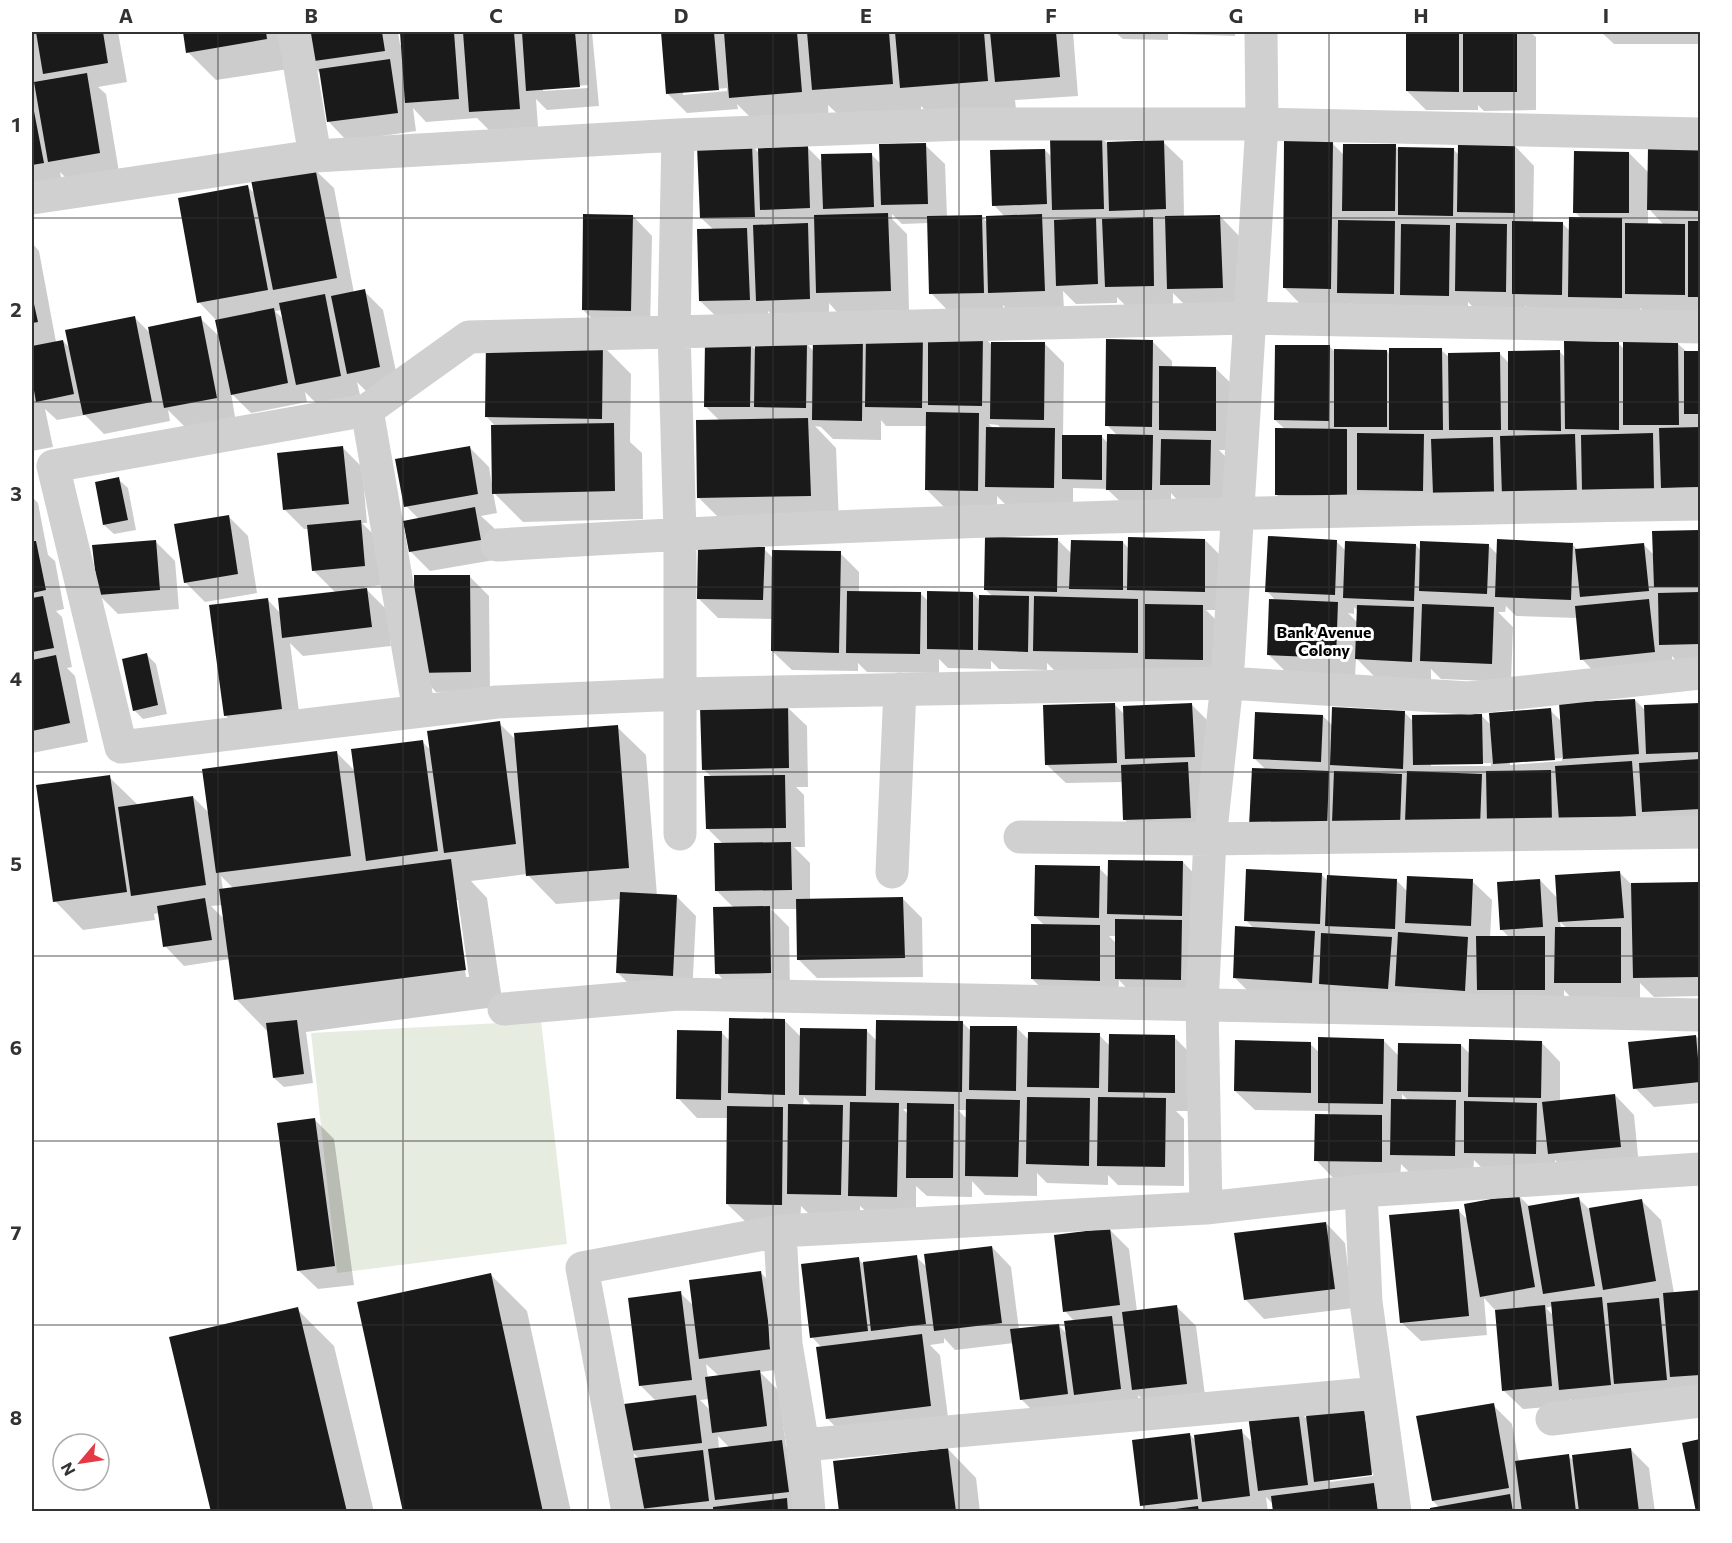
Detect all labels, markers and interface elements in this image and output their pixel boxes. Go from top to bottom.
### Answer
text: A [119,3,133,27]
text: B [304,3,318,27]
text: C [489,3,503,27]
text: D [674,3,688,27]
text: E [860,3,872,27]
text: F [1045,3,1057,27]
text: G [1229,3,1243,27]
text: H [1414,3,1429,27]
text: I [1603,3,1609,27]
text: 1 [11,112,21,136]
text: 2 [10,297,22,321]
text: 3 [10,481,22,505]
district label: Bank Avenue Colony [1277,622,1371,659]
text: 4 [10,666,22,690]
text: 5 [10,851,22,875]
text: 6 [10,1035,22,1059]
text: 7 [11,1220,22,1244]
text: 8 [10,1405,22,1429]
north arrow [51,1432,111,1492]
text: N [56,1460,79,1479]

